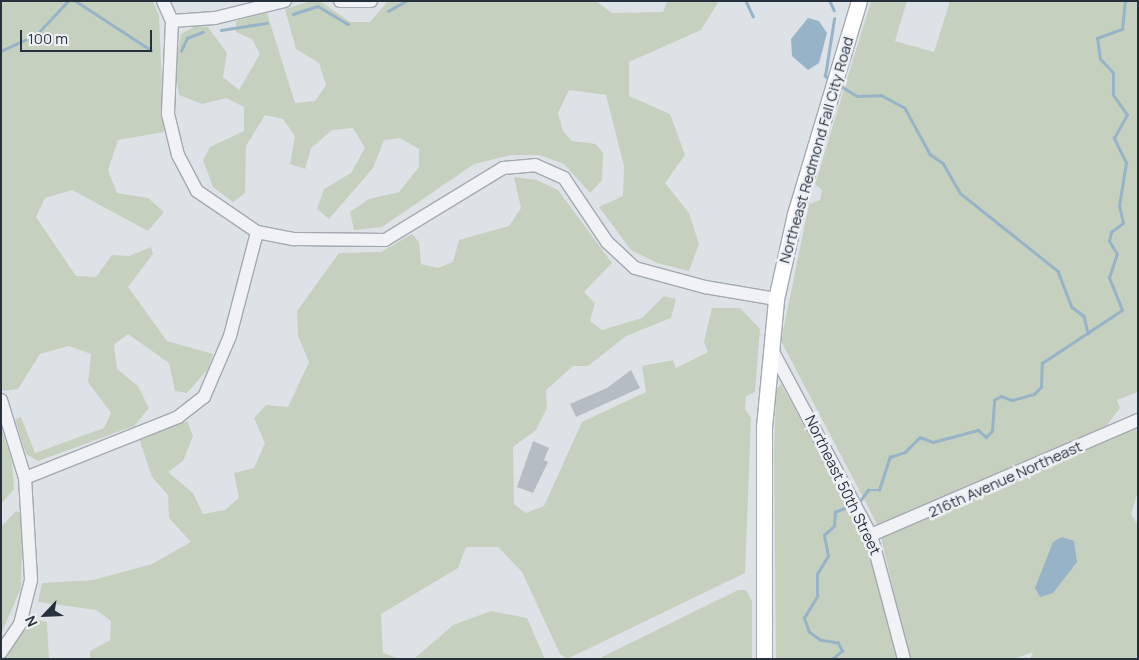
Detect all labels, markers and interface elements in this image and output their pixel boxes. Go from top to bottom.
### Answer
scale bar [22,20,155,52]
text: 100 m [28,28,68,49]
street label: Northeast Redmond Fall City Road [775,35,857,265]
street label: Northeast 50th Street [801,412,885,558]
street label: 216th Avenue Northeast [925,437,1085,521]
north arrow [20,590,70,640]
text: N [20,613,42,630]

